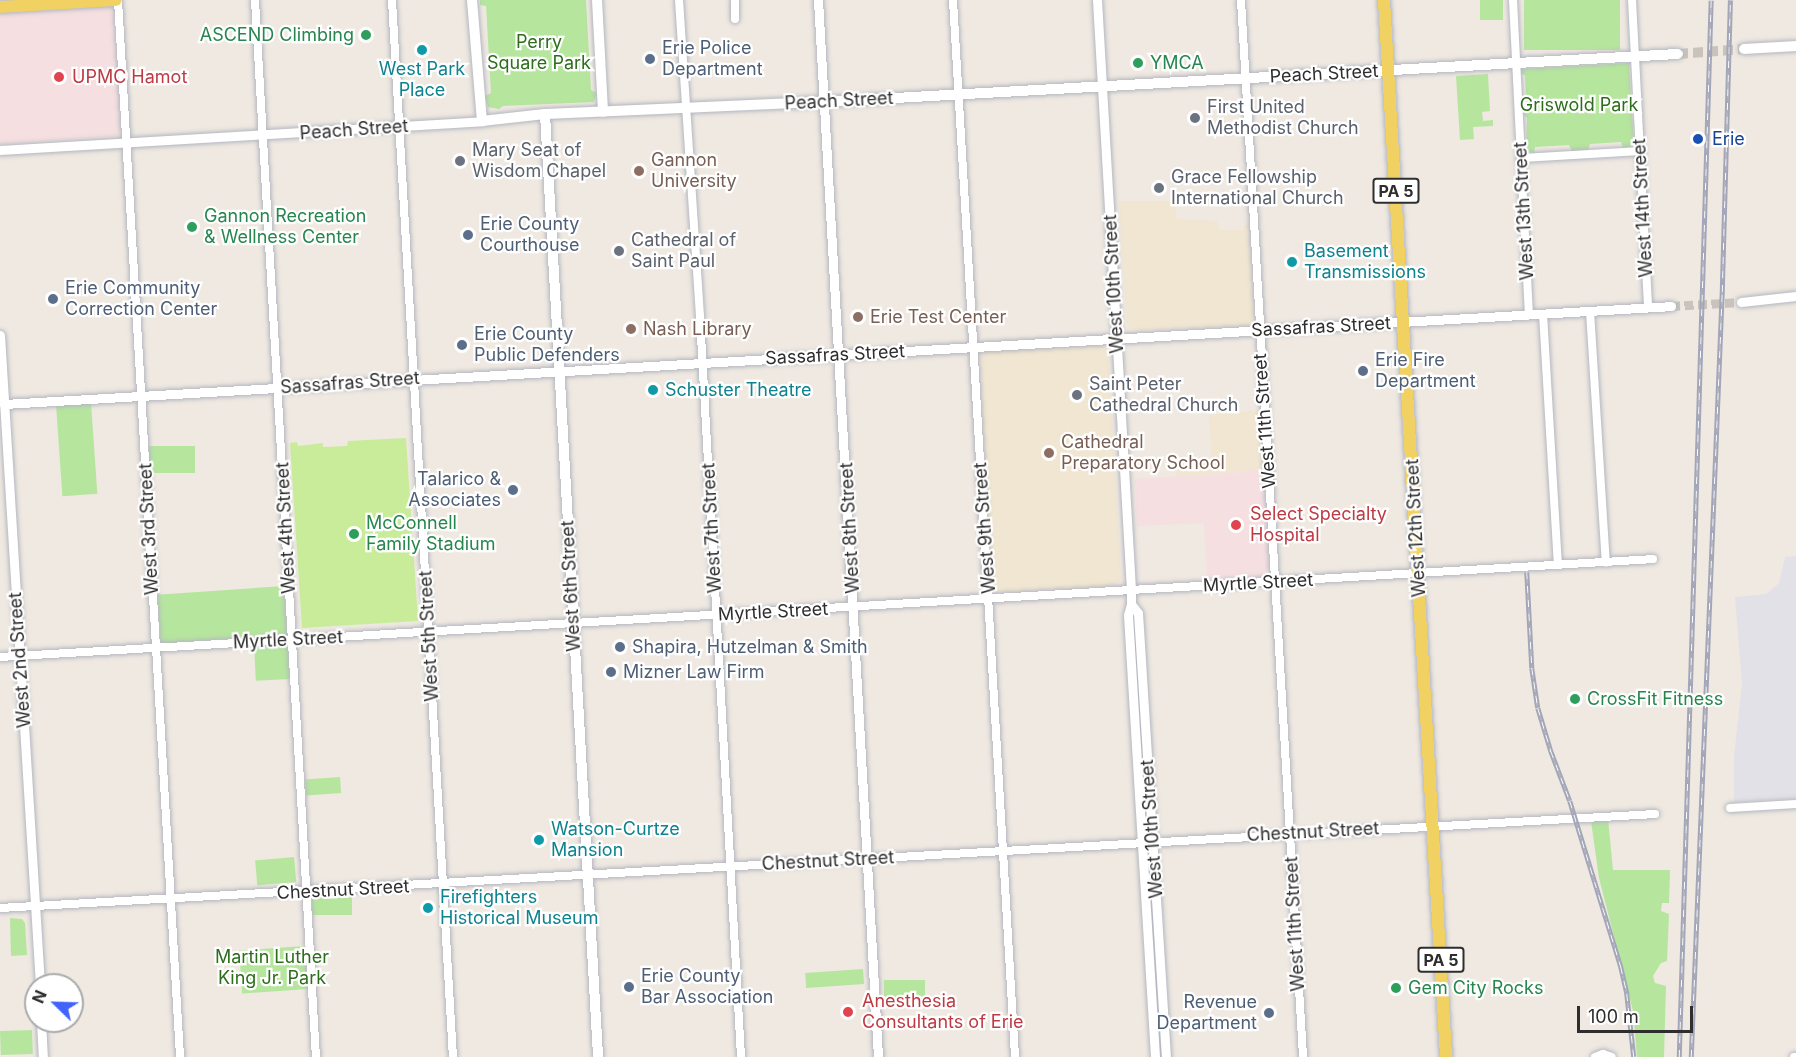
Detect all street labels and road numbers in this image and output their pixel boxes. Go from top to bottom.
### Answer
street label: Peach Street [1269,60,1379,88]
street label: Peach Street [784,87,894,115]
street label: Peach Street [299,115,409,145]
street label: West 14th Street [1629,138,1657,278]
street label: West 13th Street [1510,141,1538,281]
road number: PA 5 [1372,178,1420,204]
street label: West 10th Street [1100,214,1128,354]
street label: Sassafras Street [1251,313,1391,341]
street label: Sassafras Street [765,341,905,369]
street label: West 11th Street [1250,353,1280,489]
street label: Sassafras Street [280,367,420,399]
street label: West 12th Street [1402,458,1430,598]
street label: West 3rd Street [135,462,163,596]
street label: West 4th Street [272,462,300,594]
street label: West 7th Street [698,462,726,594]
street label: West 8th Street [836,462,864,594]
street label: West 9th Street [970,462,1000,594]
street label: West 6th Street [557,520,585,652]
street label: Myrtle Street [1202,569,1314,597]
street label: West 5th Street [415,570,443,702]
street label: West 2nd Street [4,591,36,729]
street label: Myrtle Street [717,598,829,626]
street label: Myrtle Street [232,626,344,654]
street label: West 10th Street [1136,759,1168,899]
street label: Chestnut Street [1246,818,1380,846]
street label: Chestnut Street [761,847,895,875]
street label: West 11th Street [1281,856,1309,992]
street label: Chestnut Street [276,876,410,904]
road number: PA 5 [1417,947,1465,973]

